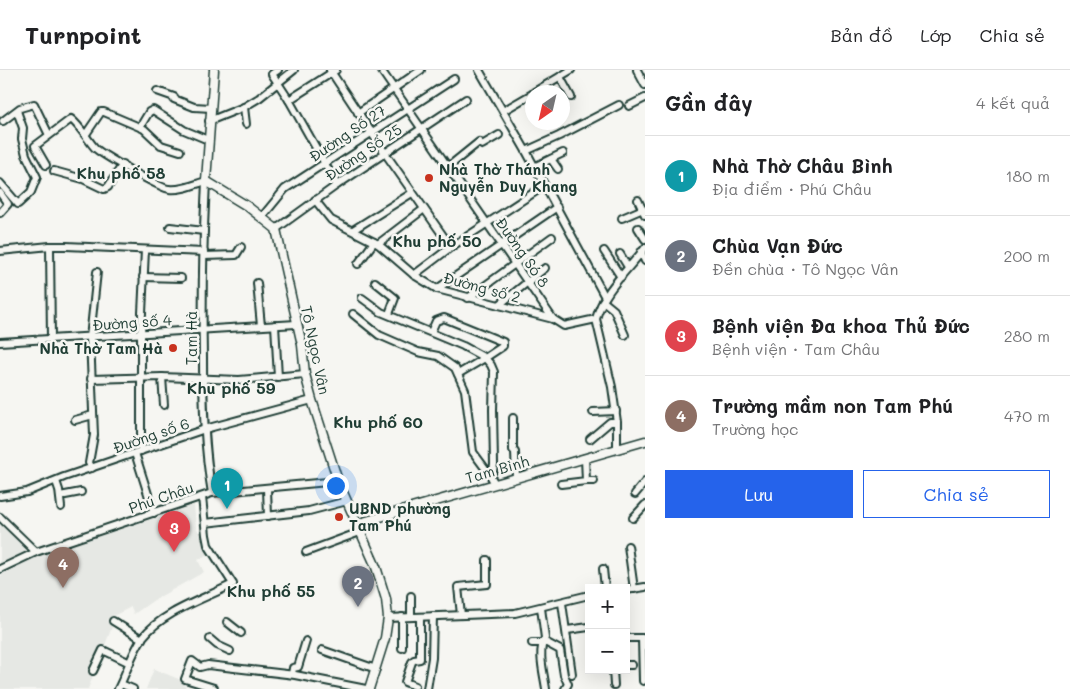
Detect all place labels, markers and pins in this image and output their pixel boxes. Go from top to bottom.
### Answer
place label: Nhà Thờ Thánh Nguyễn Duy Khang [439,159,577,196]
marker: Nhà Thờ Thánh Nguyễn Duy Khang [423,172,435,184]
place label: Nhà Thờ Tam Hà [40,338,163,358]
marker: Nhà Thờ Tam Hà [167,342,179,354]
pin: 1 [211,468,243,509]
place label: UBND phường Tam Phú [349,498,451,535]
pin: 3 [158,511,190,552]
marker: UBND phường Tam Phú [333,511,345,523]
pin: 4 [47,547,79,588]
pin: 2 [342,566,374,607]

